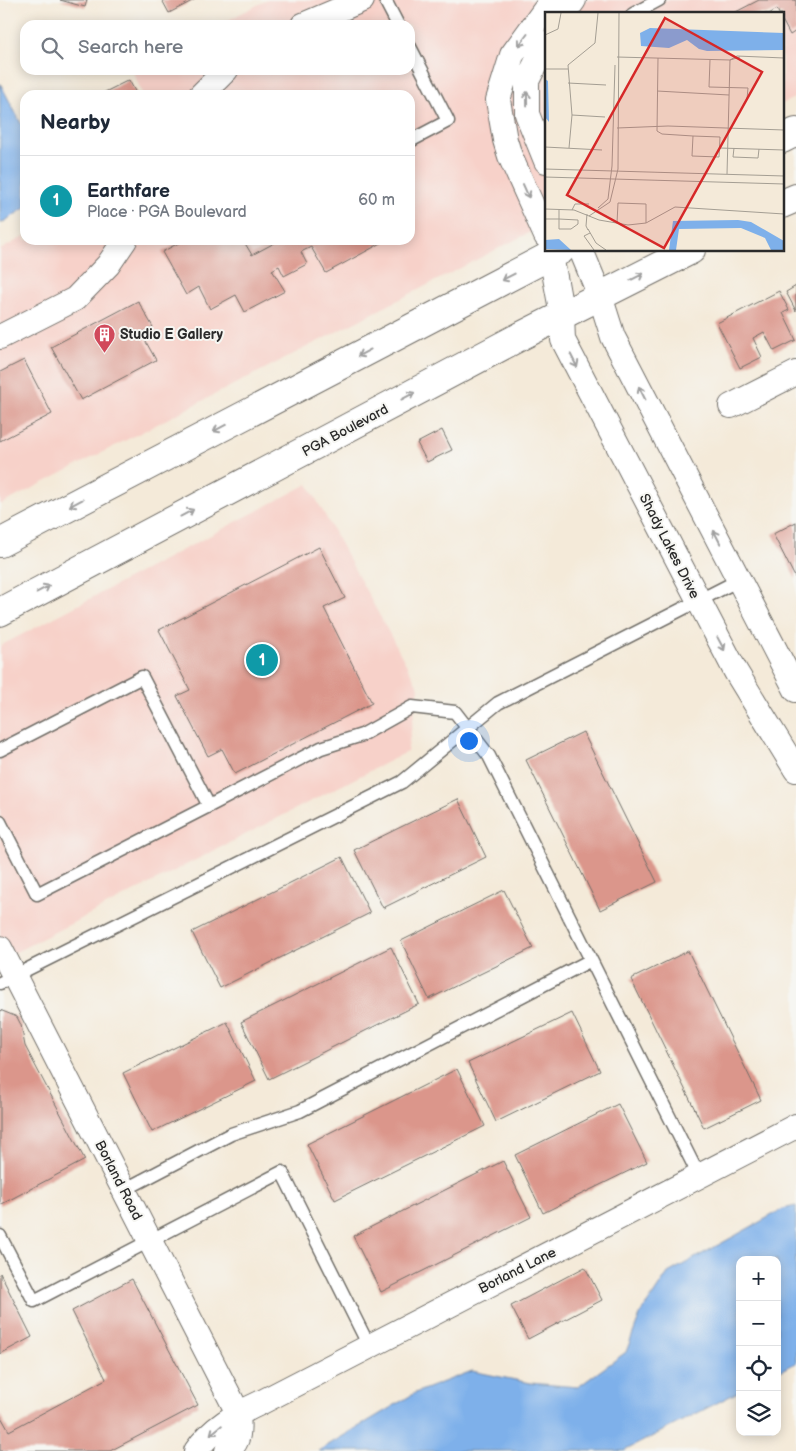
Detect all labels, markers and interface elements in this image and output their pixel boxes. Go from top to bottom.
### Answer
inset map [545,12,784,251]
search box [20,20,415,75]
one-way arrow [518,33,529,46]
icon: search [38,34,66,62]
text: Search here [78,36,183,59]
one-way arrow [522,91,532,107]
text: Nearby [40,110,110,135]
text: Earthfare [87,180,170,203]
one-way arrow [522,183,532,198]
text: 1 [53,191,59,210]
text: 60 m [358,191,395,210]
text: Place · PGA Boulevard [87,203,247,222]
one-way arrow [629,272,644,281]
one-way arrow [501,273,516,282]
building icon: Studio E Gallery [92,322,116,353]
place label: Studio E Gallery [120,326,224,343]
one-way arrow [357,348,372,358]
one-way arrow [570,353,579,368]
one-way arrow [637,386,646,401]
one-way arrow [400,391,415,400]
street label: PGA Boulevard [299,401,391,460]
one-way arrow [213,424,228,433]
street label: Shady Lakes Drive [636,491,703,602]
one-way arrow [69,499,84,508]
one-way arrow [179,508,194,517]
one-way arrow [712,530,721,545]
one-way arrow [35,584,50,593]
one-way arrow [717,636,726,651]
pin: 1 [246,641,278,679]
your location [456,728,482,754]
street label: Borland Road [91,1138,146,1223]
street label: Borland Lane [476,1244,559,1297]
map controls [736,1256,781,1436]
button: + [736,1256,781,1301]
button: − [736,1301,781,1346]
button: locate [736,1346,781,1391]
button: layers [736,1391,781,1436]
one-way arrow [210,1425,223,1436]

